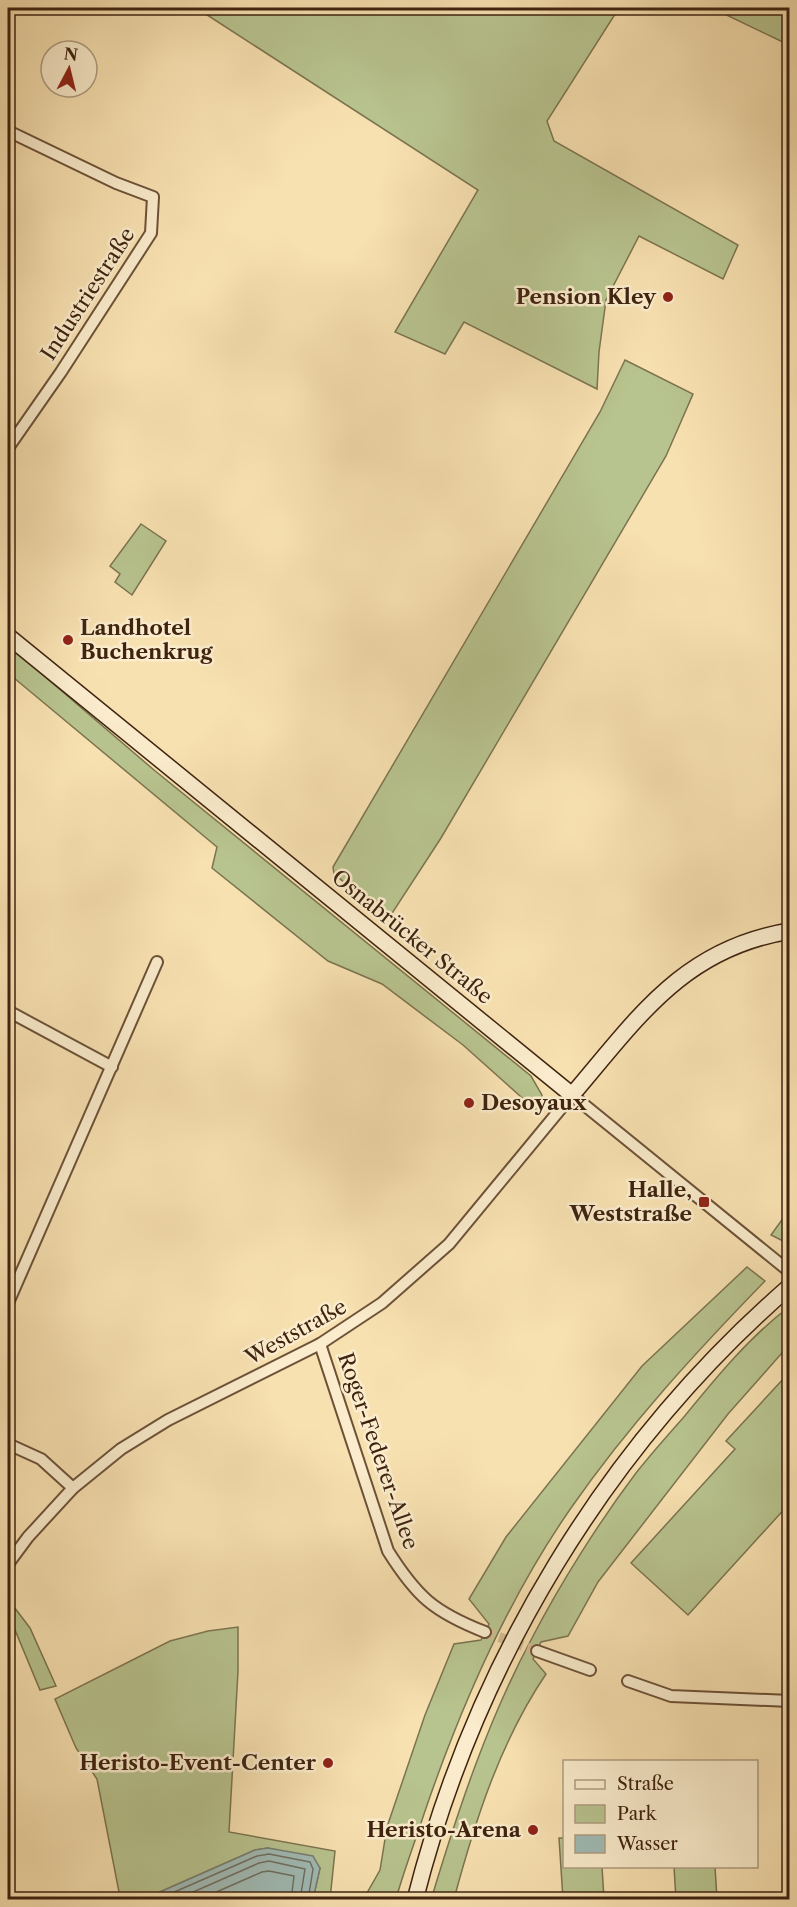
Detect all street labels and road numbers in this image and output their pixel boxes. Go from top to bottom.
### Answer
street label: Industriestraße [35,223,140,365]
street label: Osnabrücker Straße [327,864,498,1009]
street label: Weststraße [240,1293,351,1370]
street label: Roger-Federer-Allee [333,1349,424,1552]

